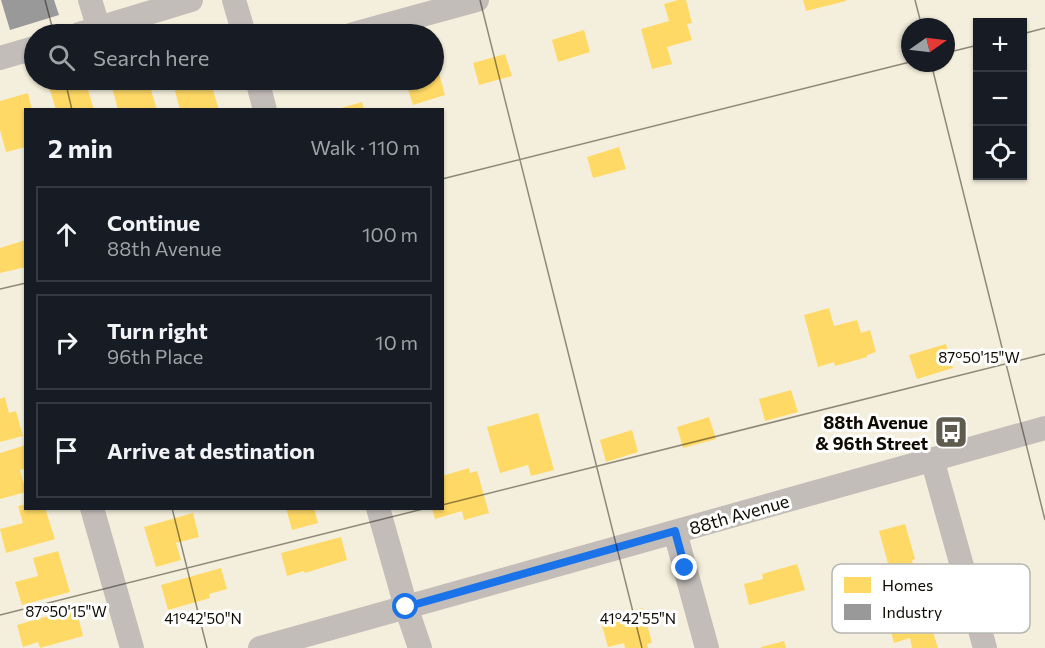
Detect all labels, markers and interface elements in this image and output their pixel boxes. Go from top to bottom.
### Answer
north arrow [901,18,955,72]
map controls [973,18,1027,180]
button: + [973,18,1027,72]
search box [24,24,444,90]
icon: search [45,41,78,74]
text: Search here [93,44,209,71]
button: − [973,72,1027,126]
button: locate [973,126,1027,180]
text: 2 min [48,132,113,163]
text: Walk · 110 m [310,135,420,159]
text: Continue [107,209,200,236]
icon: ahead [50,218,83,251]
text: 100 m [362,222,418,246]
text: 88th Avenue [107,236,221,260]
text: Turn right [107,317,208,344]
icon: right [50,326,83,359]
text: 10 m [375,330,418,354]
text: 96th Place [107,344,203,368]
text: 87°50'15"W [938,348,1020,366]
place label: 88th Avenue & 96th Street [815,411,928,454]
bus stop icon: 88th Avenue & 96th Street [933,414,969,450]
icon: arrive [50,434,83,467]
text: Arrive at destination [107,437,315,464]
street label: 88th Avenue [686,489,792,539]
route end [671,554,697,580]
legend [832,564,1030,633]
text: Homes [882,575,933,594]
route start [392,593,418,619]
text: 87°50'15"W [25,602,107,620]
text: Industry [882,602,942,621]
text: 41°42'50"N [164,609,242,627]
text: 41°42'55"N [600,609,676,627]

